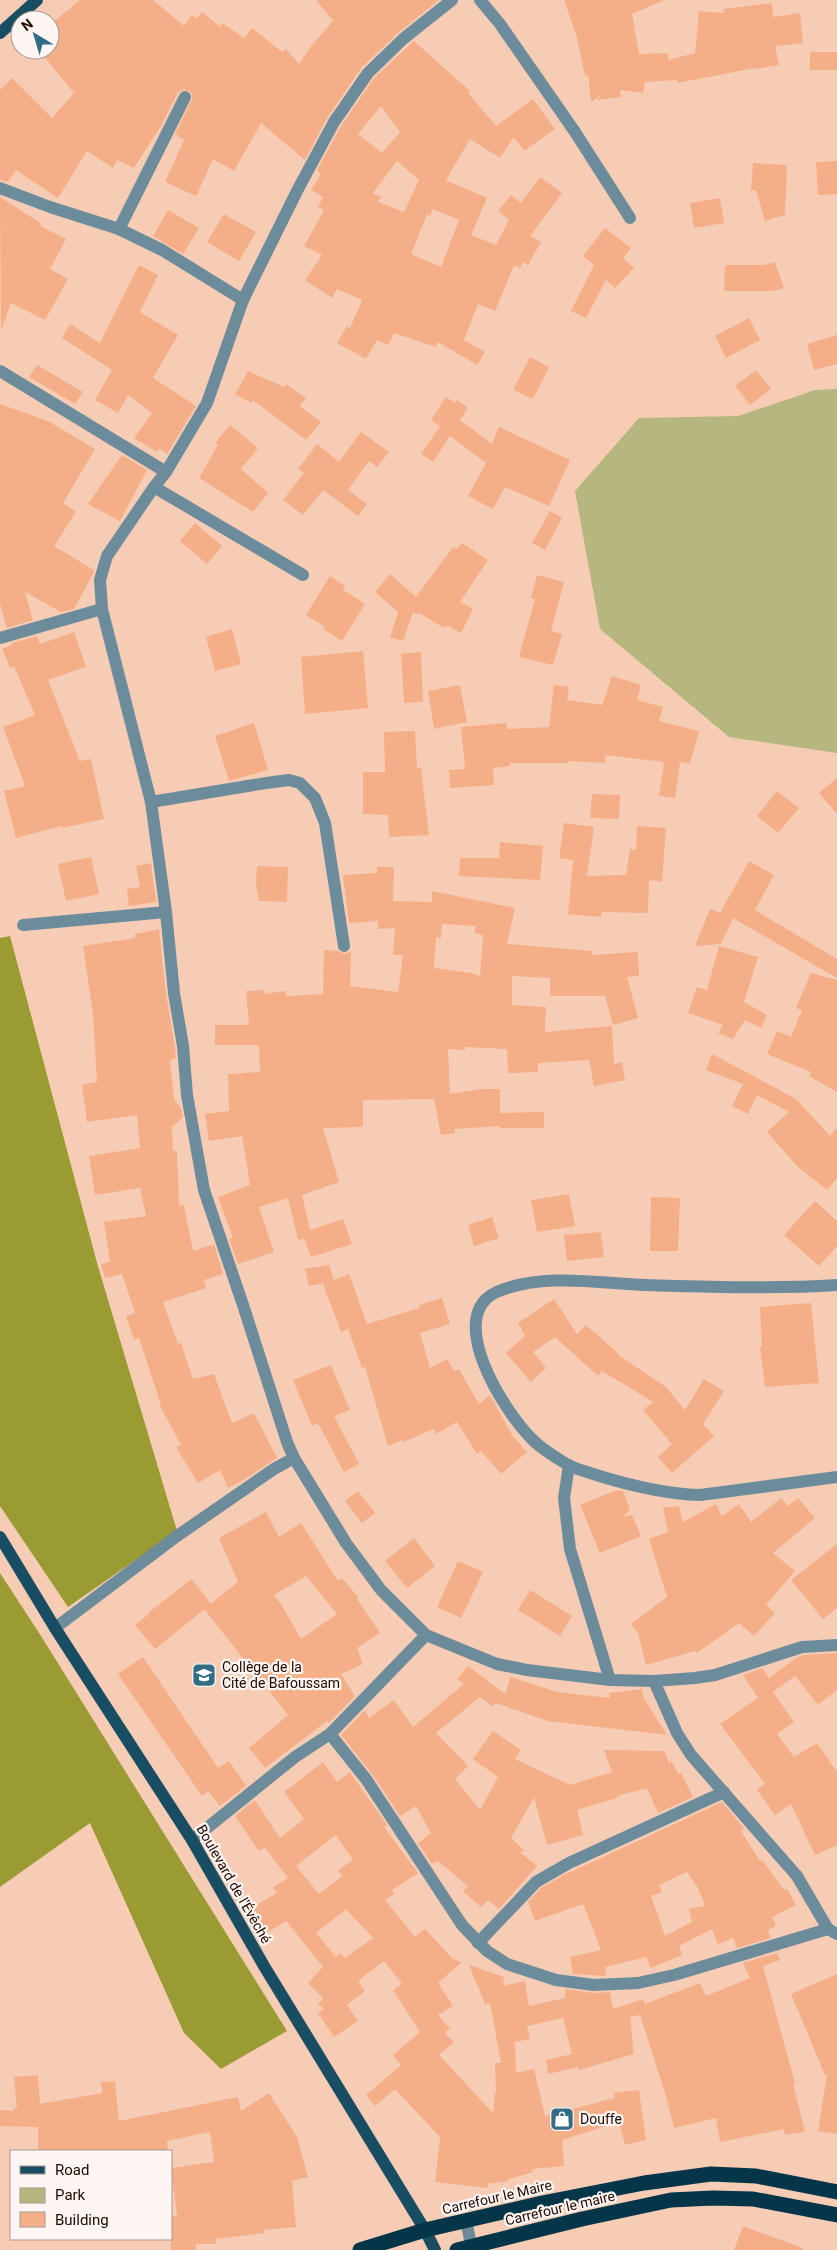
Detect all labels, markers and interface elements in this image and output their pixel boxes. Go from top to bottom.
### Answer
north arrow [10,10,60,60]
text: N [18,15,36,34]
place label: Collège de la Cité de Bafoussam [222,1659,340,1691]
school or university icon: Collège de la Cité de Bafoussam [191,1662,217,1688]
street label: Boulevard de l'Évêché [193,1821,275,1946]
shop icon: Douffe [549,2106,575,2132]
place label: Douffe [580,2111,622,2127]
legend [10,2150,172,2240]
text: Road [55,2161,89,2179]
street label: Carrefour le Maire [441,2177,553,2217]
text: Park [55,2186,86,2204]
street label: Carrefour le maire [504,2188,616,2228]
text: Building [55,2211,109,2229]

